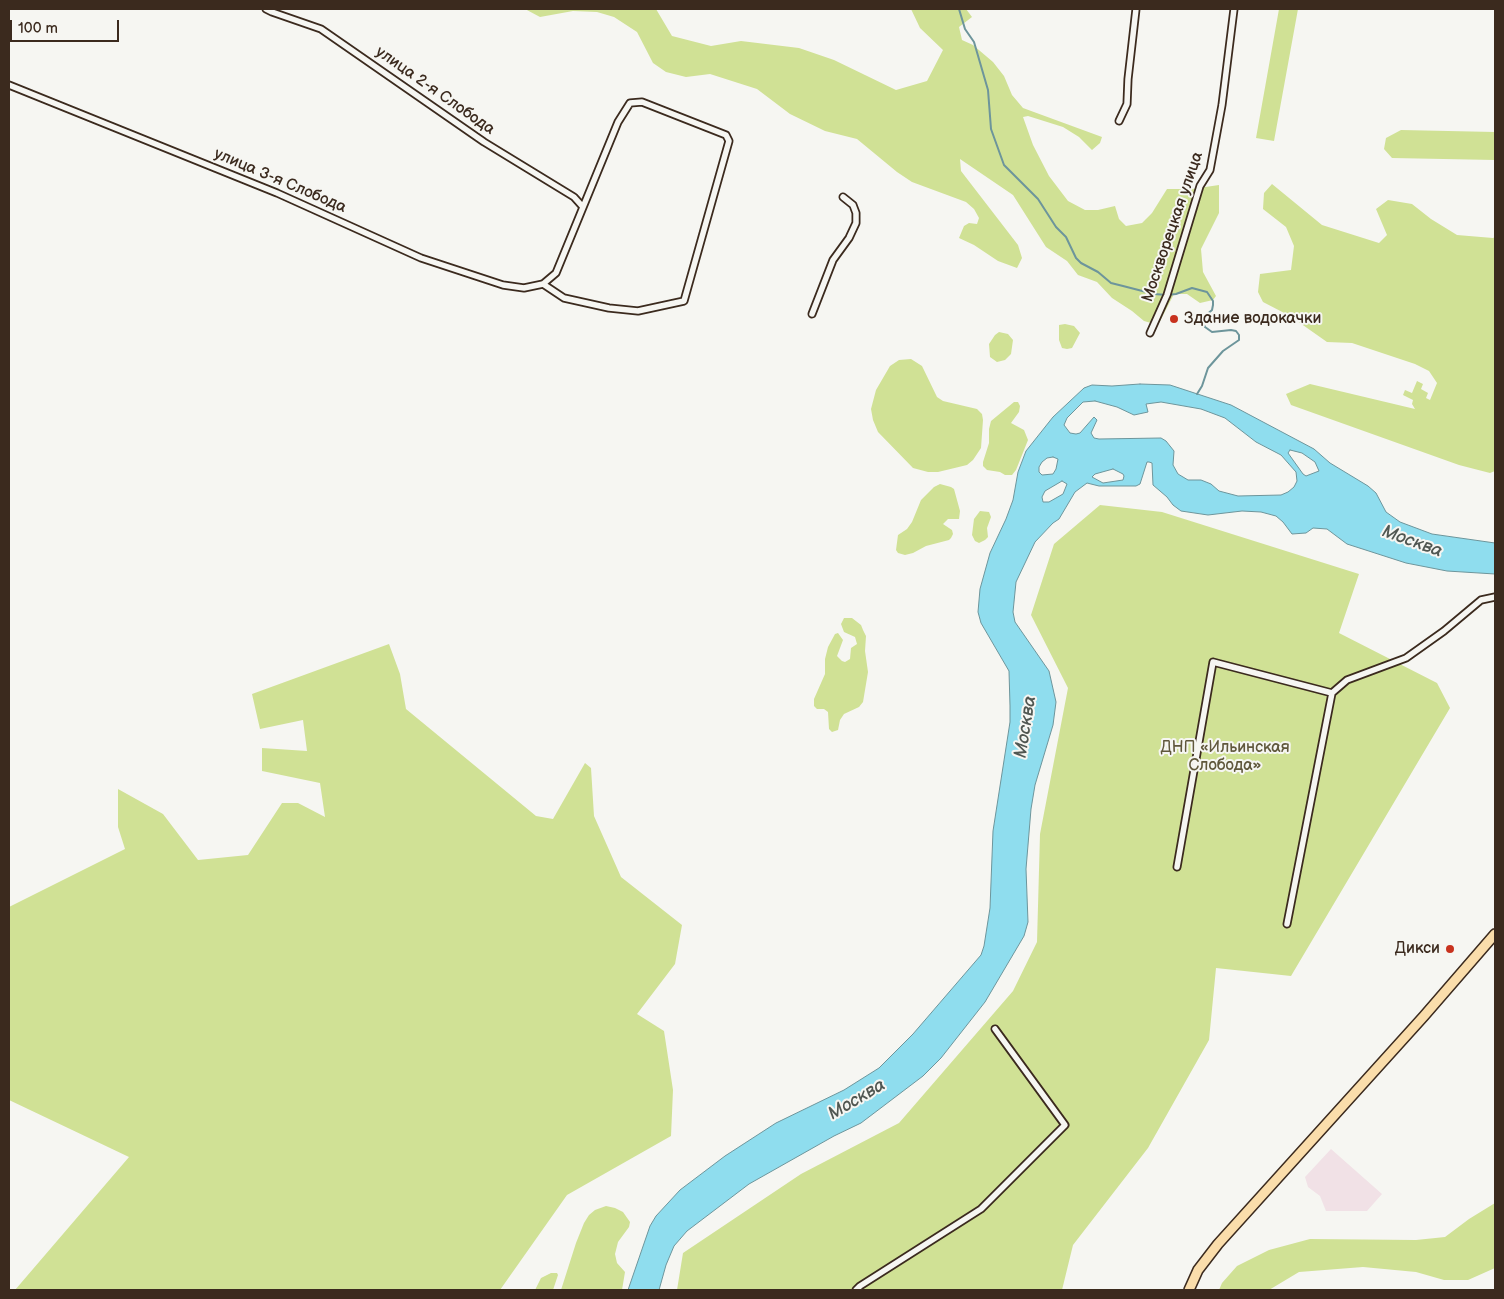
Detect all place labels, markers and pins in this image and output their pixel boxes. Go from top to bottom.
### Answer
place label: Здание водокачки [1184,309,1322,329]
marker: Здание водокачки [1168,313,1180,325]
place label: Дикси [1395,939,1440,959]
marker: Дикси [1444,943,1456,955]

